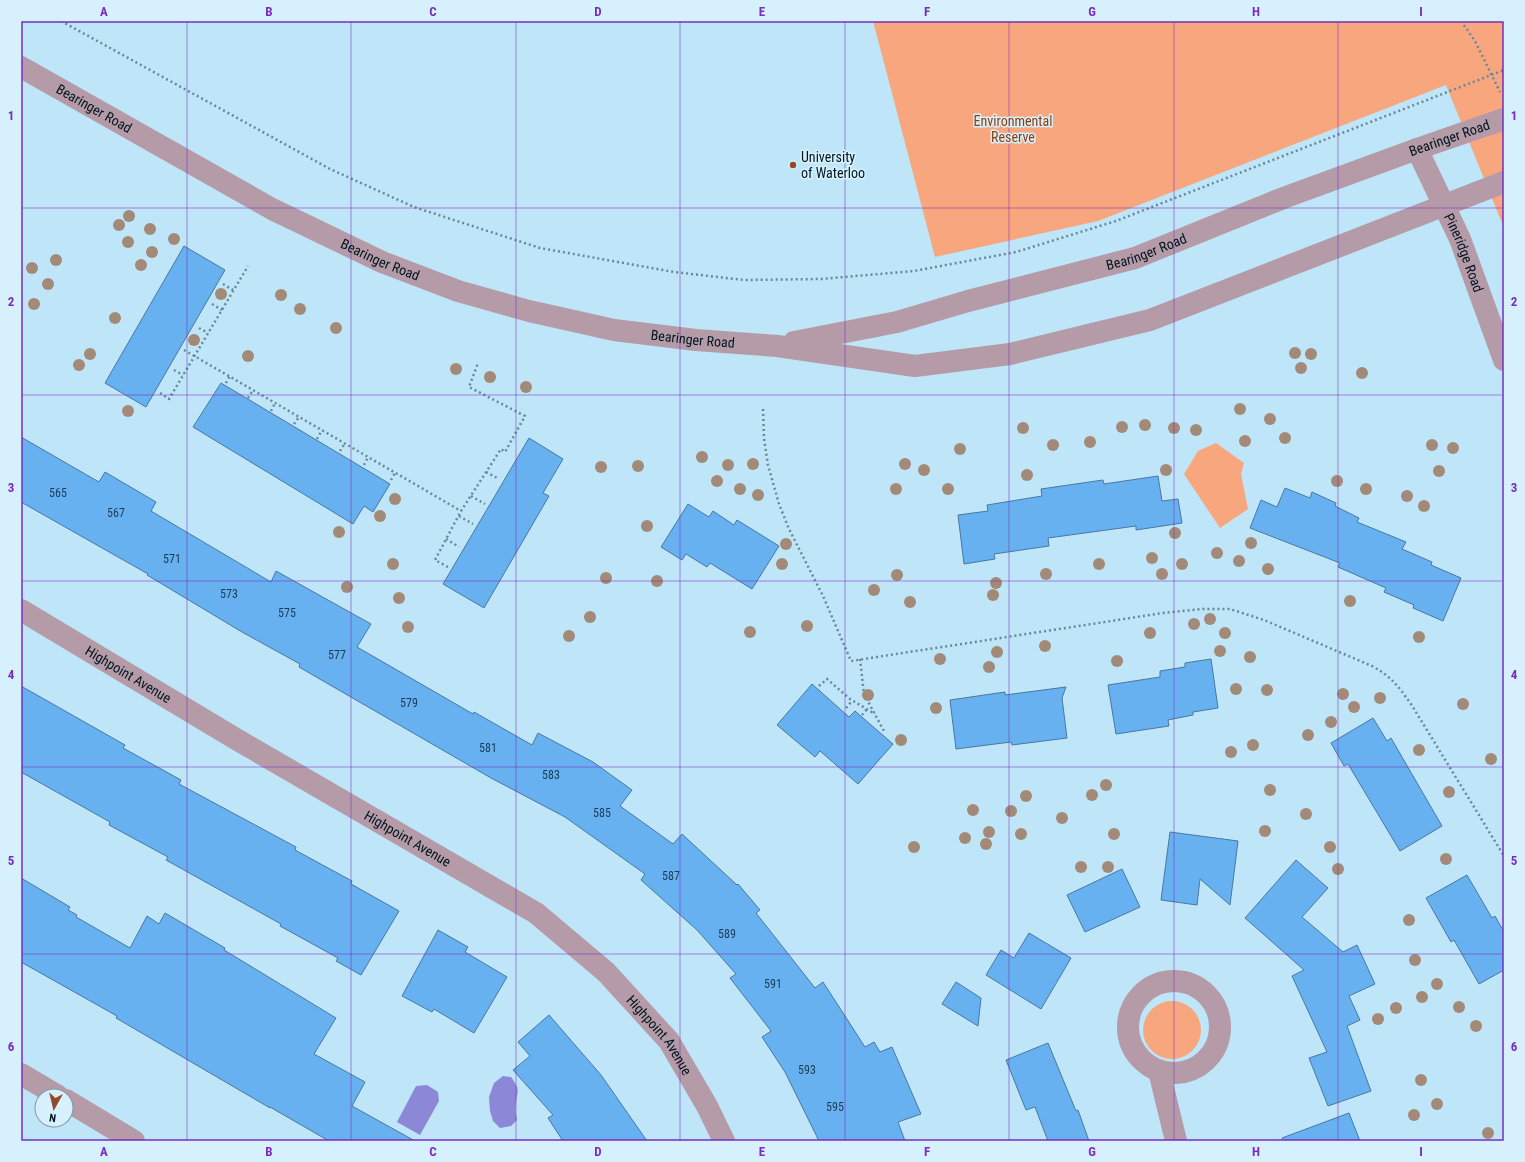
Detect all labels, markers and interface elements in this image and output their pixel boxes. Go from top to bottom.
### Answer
text: A [100,4,108,19]
text: B [265,4,273,19]
text: C [429,4,437,19]
text: D [594,4,602,19]
text: E [759,4,766,19]
text: F [924,4,930,19]
text: G [1088,4,1096,19]
text: H [1252,4,1260,19]
text: I [1419,4,1423,19]
street label: Bearinger Road [53,81,135,136]
text: 1 [8,108,14,123]
text: 1 [1511,108,1517,123]
park label: Environmental Reserve [974,113,1052,145]
street label: Bearinger Road [1407,117,1492,159]
place label: University of Waterloo [801,149,865,181]
marker: University of Waterloo [788,160,798,170]
street label: Pineridge Road [1441,211,1487,294]
street label: Bearinger Road [1104,230,1189,273]
street label: Bearinger Road [338,235,422,284]
text: 2 [8,294,15,309]
text: 2 [1511,294,1518,309]
street label: Bearinger Road [650,327,735,351]
text: 3 [8,480,14,495]
text: 3 [1511,480,1517,495]
house number: 565 [49,486,67,500]
house number: 567 [107,506,125,520]
house number: 571 [163,552,181,566]
house number: 573 [220,587,238,601]
house number: 575 [278,606,296,620]
street label: Highpoint Avenue [82,642,174,706]
house number: 577 [328,648,346,662]
text: 4 [8,667,15,682]
text: 4 [1511,667,1518,682]
house number: 579 [400,696,418,710]
house number: 581 [479,741,497,755]
house number: 583 [542,768,560,782]
house number: 585 [593,806,611,820]
street label: Highpoint Avenue [361,807,454,870]
text: 5 [8,853,15,868]
text: 5 [1511,853,1518,868]
house number: 587 [662,869,680,883]
house number: 589 [718,927,736,941]
house number: 591 [764,977,782,991]
street label: Highpoint Avenue [623,992,695,1078]
text: 6 [8,1039,15,1054]
text: 6 [1511,1039,1518,1054]
house number: 593 [798,1063,816,1077]
north arrow [34,1088,74,1128]
house number: 595 [826,1100,844,1114]
text: N [48,1110,57,1124]
text: A [100,1144,108,1159]
text: B [265,1144,273,1159]
text: C [429,1144,437,1159]
text: D [594,1144,602,1159]
text: E [759,1144,766,1159]
text: F [924,1144,930,1159]
text: G [1088,1144,1096,1159]
text: H [1252,1144,1260,1159]
text: I [1419,1144,1423,1159]

